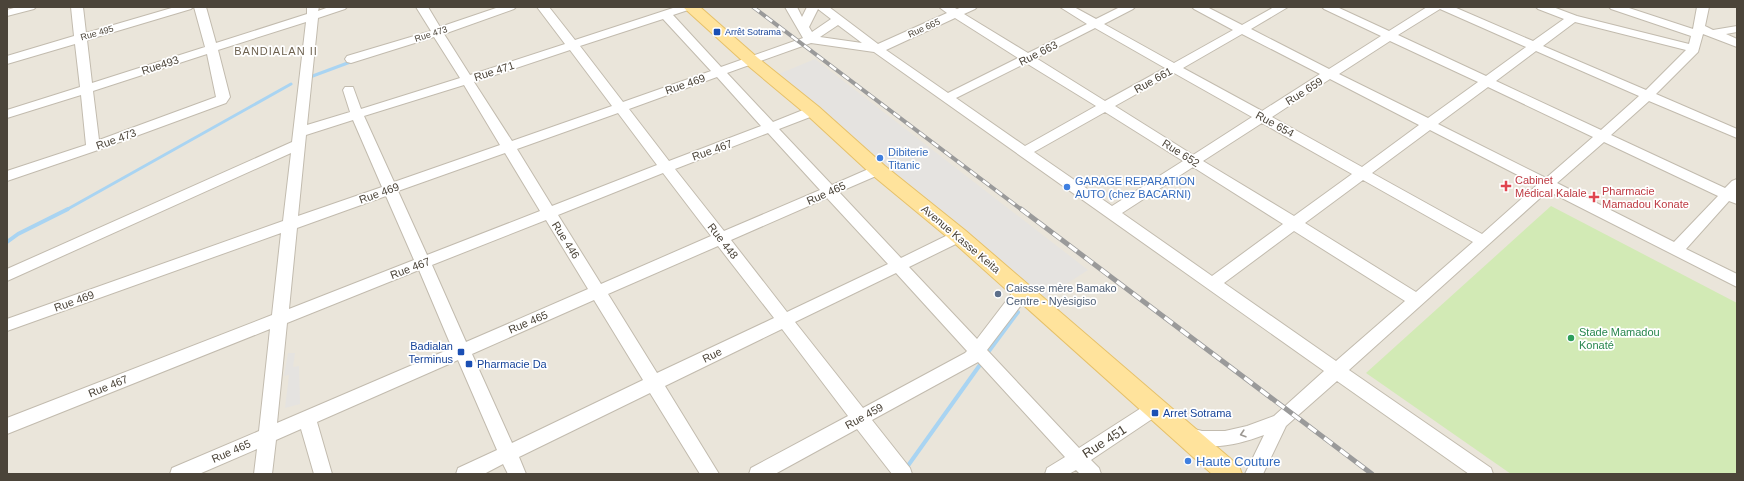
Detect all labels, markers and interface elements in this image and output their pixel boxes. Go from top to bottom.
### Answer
street label: Rue 665 [906,17,942,39]
street label: Rue 495 [79,24,115,42]
street label: Rue 473 [413,24,449,44]
marker: Arrêt Sotrama [712,27,722,37]
place label: Arrêt Sotrama [725,27,781,37]
street label: Rue 663 [1017,38,1059,68]
district label: BANDIALAN II [234,45,318,57]
street label: Rue493 [140,53,180,77]
street label: Rue 471 [472,59,516,83]
street label: Rue 661 [1132,65,1174,95]
street label: Rue 469 [663,72,707,96]
street label: Rue 659 [1283,75,1325,107]
street label: Rue 654 [1254,109,1296,139]
street label: Rue 473 [94,126,138,152]
street label: Rue 467 [690,137,734,163]
street label: Rue 652 [1160,137,1202,169]
place label: Dibiterie Titanic [888,146,928,171]
marker: Dibiterie Titanic [875,153,885,163]
place label: Cabinet Médical Kalale [1515,174,1587,199]
place label: GARAGE REPARATION AUTO (chez BACARNI) [1075,175,1195,200]
street label: Rue 465 [805,179,847,207]
street label: Rue 469 [357,180,401,206]
marker: Cabinet Médical Kalale [1500,180,1512,192]
marker: GARAGE REPARATION AUTO (chez BACARNI) [1062,182,1072,192]
place label: Pharmacie Mamadou Konate [1602,185,1689,210]
marker: Pharmacie Mamadou Konate [1589,192,1599,202]
street label: Avenue Kasse Keita [919,203,1003,276]
street label: Rue 446 [550,219,582,261]
street label: Rue 448 [705,221,741,261]
street label: Rue 467 [388,255,432,281]
place label: Caissse mère Bamako Centre - Nyèsigiso [1006,282,1117,307]
street label: Rue 469 [52,288,96,314]
marker: Caissse mère Bamako Centre - Nyèsigiso [993,289,1003,299]
street label: Rue 465 [507,308,549,336]
place label: Stade Mamadou Konaté [1579,326,1660,351]
marker: Stade Mamadou Konaté [1566,333,1576,343]
place label: Badialan Terminus [408,340,453,365]
street label: Rue [700,345,724,365]
marker: Badialan Terminus [456,347,466,357]
place label: Pharmacie Da [477,358,548,370]
marker: Pharmacie Da [464,359,474,369]
street label: Rue 467 [86,373,130,399]
street label: Rue 459 [843,401,885,431]
place label: Arret Sotrama [1163,407,1232,419]
marker: Arret Sotrama [1150,408,1160,418]
street label: Rue 451 [1080,422,1129,461]
one-way arrow [1240,429,1247,438]
street label: Rue 465 [210,437,252,465]
place label: Haute Couture [1196,454,1281,469]
marker: Haute Couture [1183,456,1193,466]

